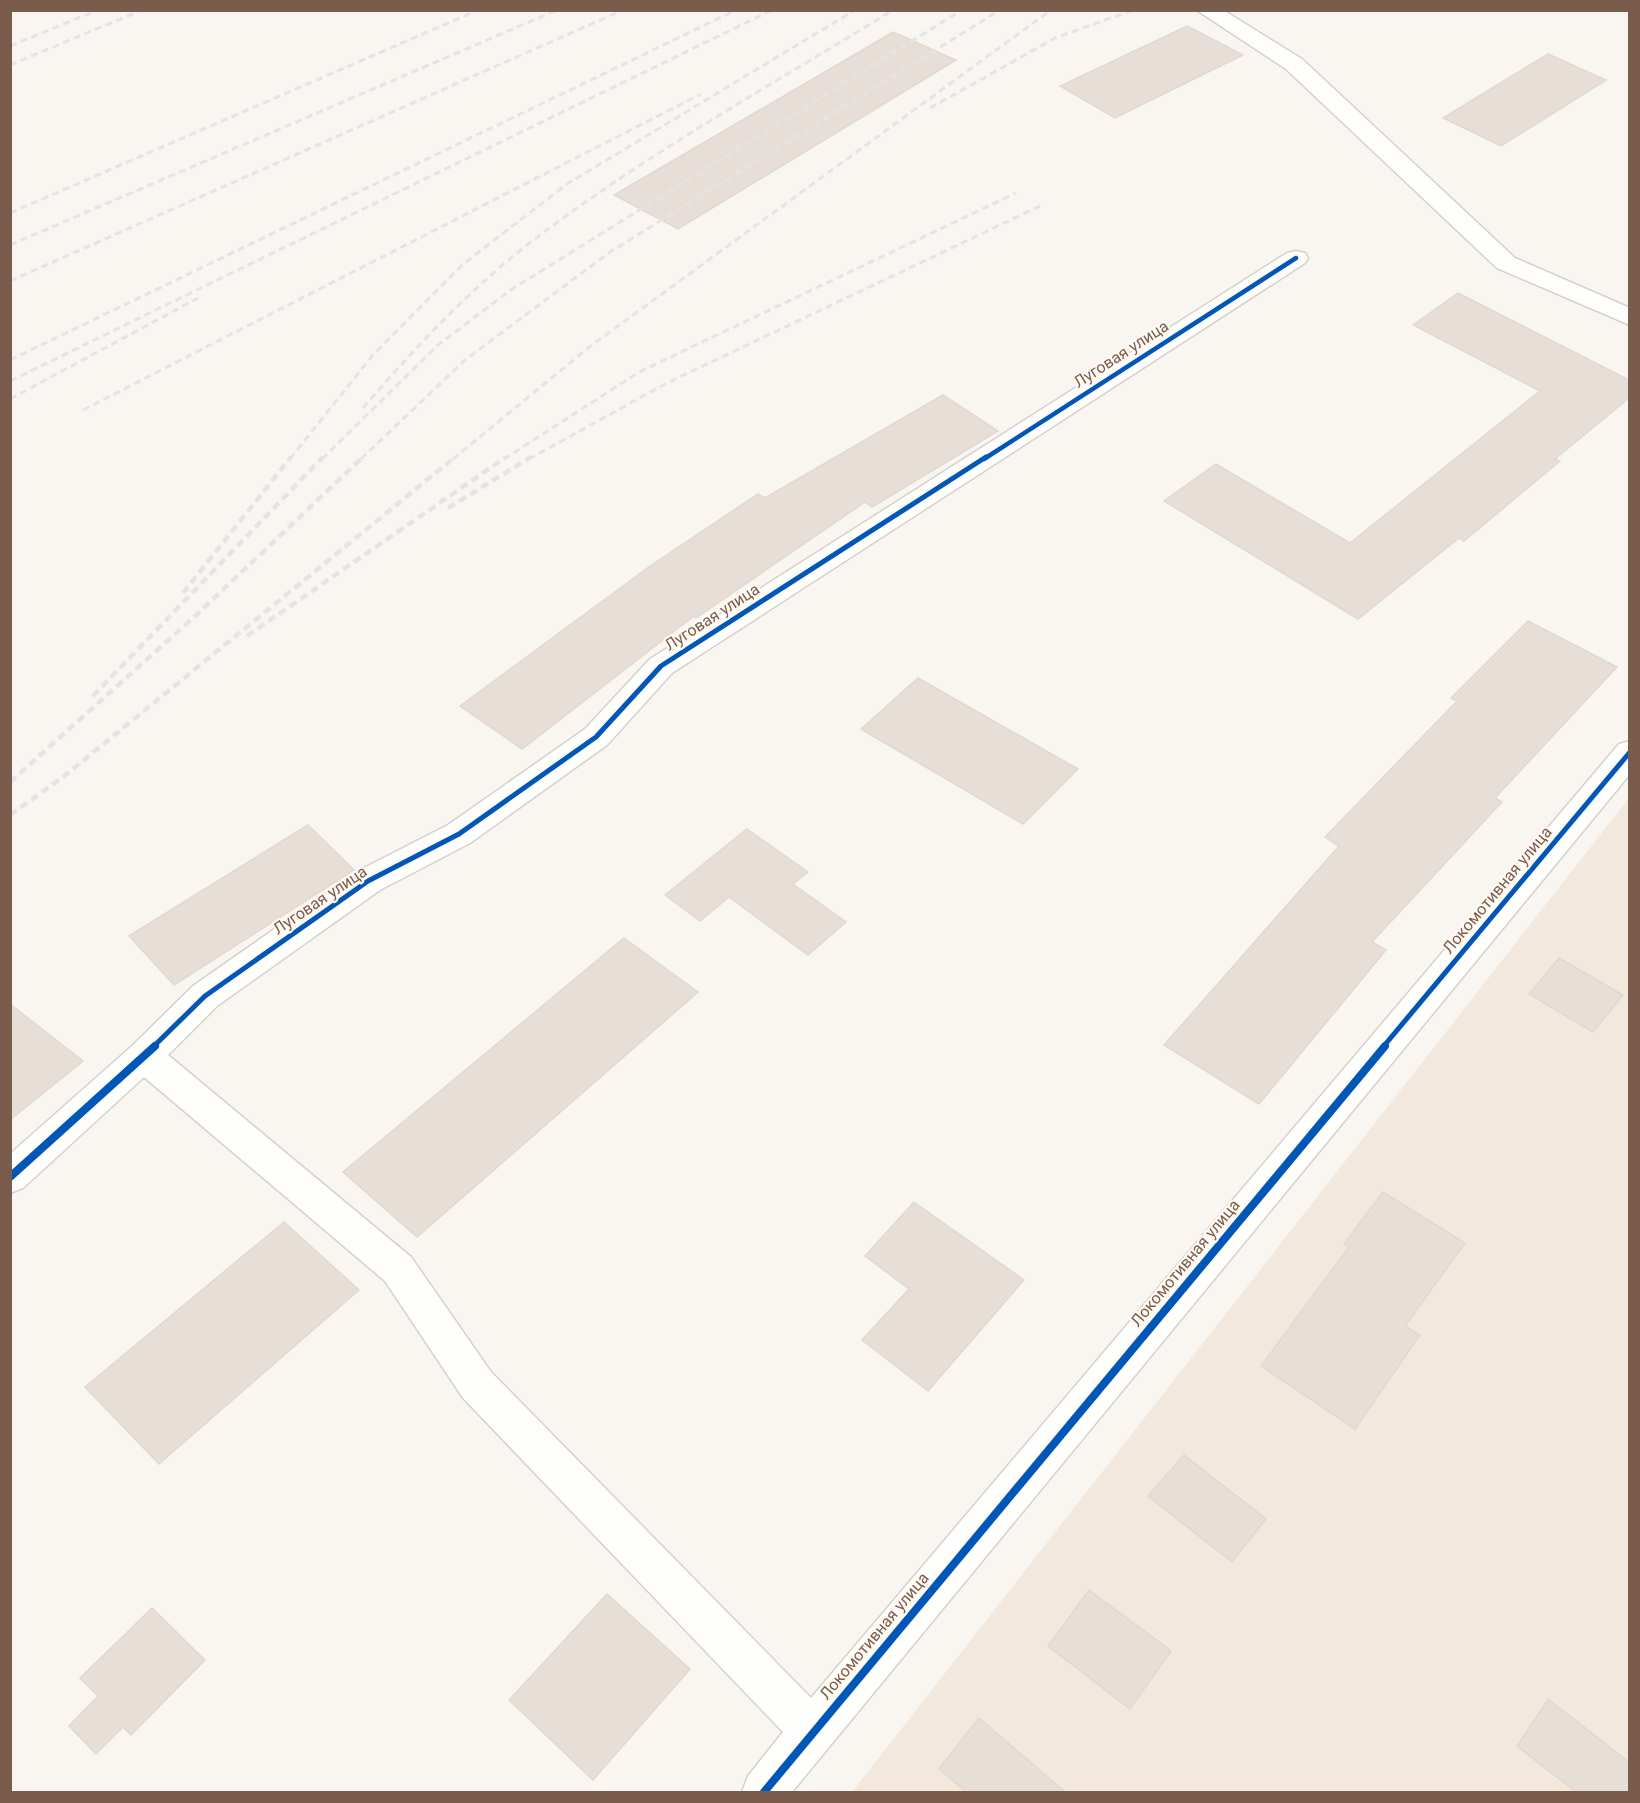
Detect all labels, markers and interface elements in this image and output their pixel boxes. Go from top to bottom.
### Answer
street label: Луговая улица [1070,316,1172,392]
street label: Луговая улица [661,579,763,655]
street label: Локомотивная улица [1438,823,1556,957]
street label: Луговая улица [269,862,371,938]
street label: Локомотивная улица [1126,1196,1244,1330]
street label: Локомотивная улица [815,1569,933,1703]

